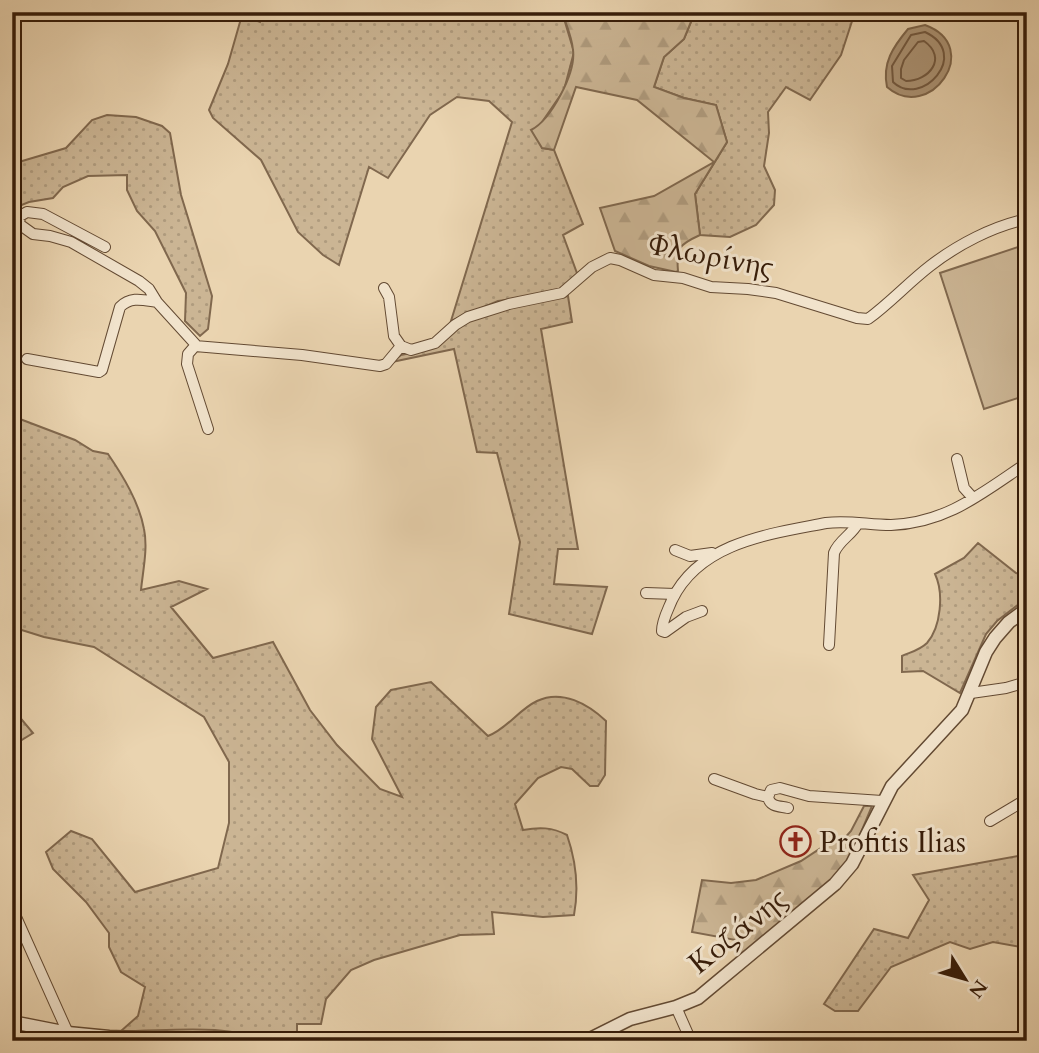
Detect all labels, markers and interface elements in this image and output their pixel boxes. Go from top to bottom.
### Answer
street label: Φλωρίνης [645,224,777,288]
place label: Profitis Ilias [819,822,966,863]
church icon: Profitis Ilias [779,825,813,859]
street label: Κοζάνης [680,878,796,984]
north arrow [930,944,1000,1014]
text: N [962,974,993,1003]

